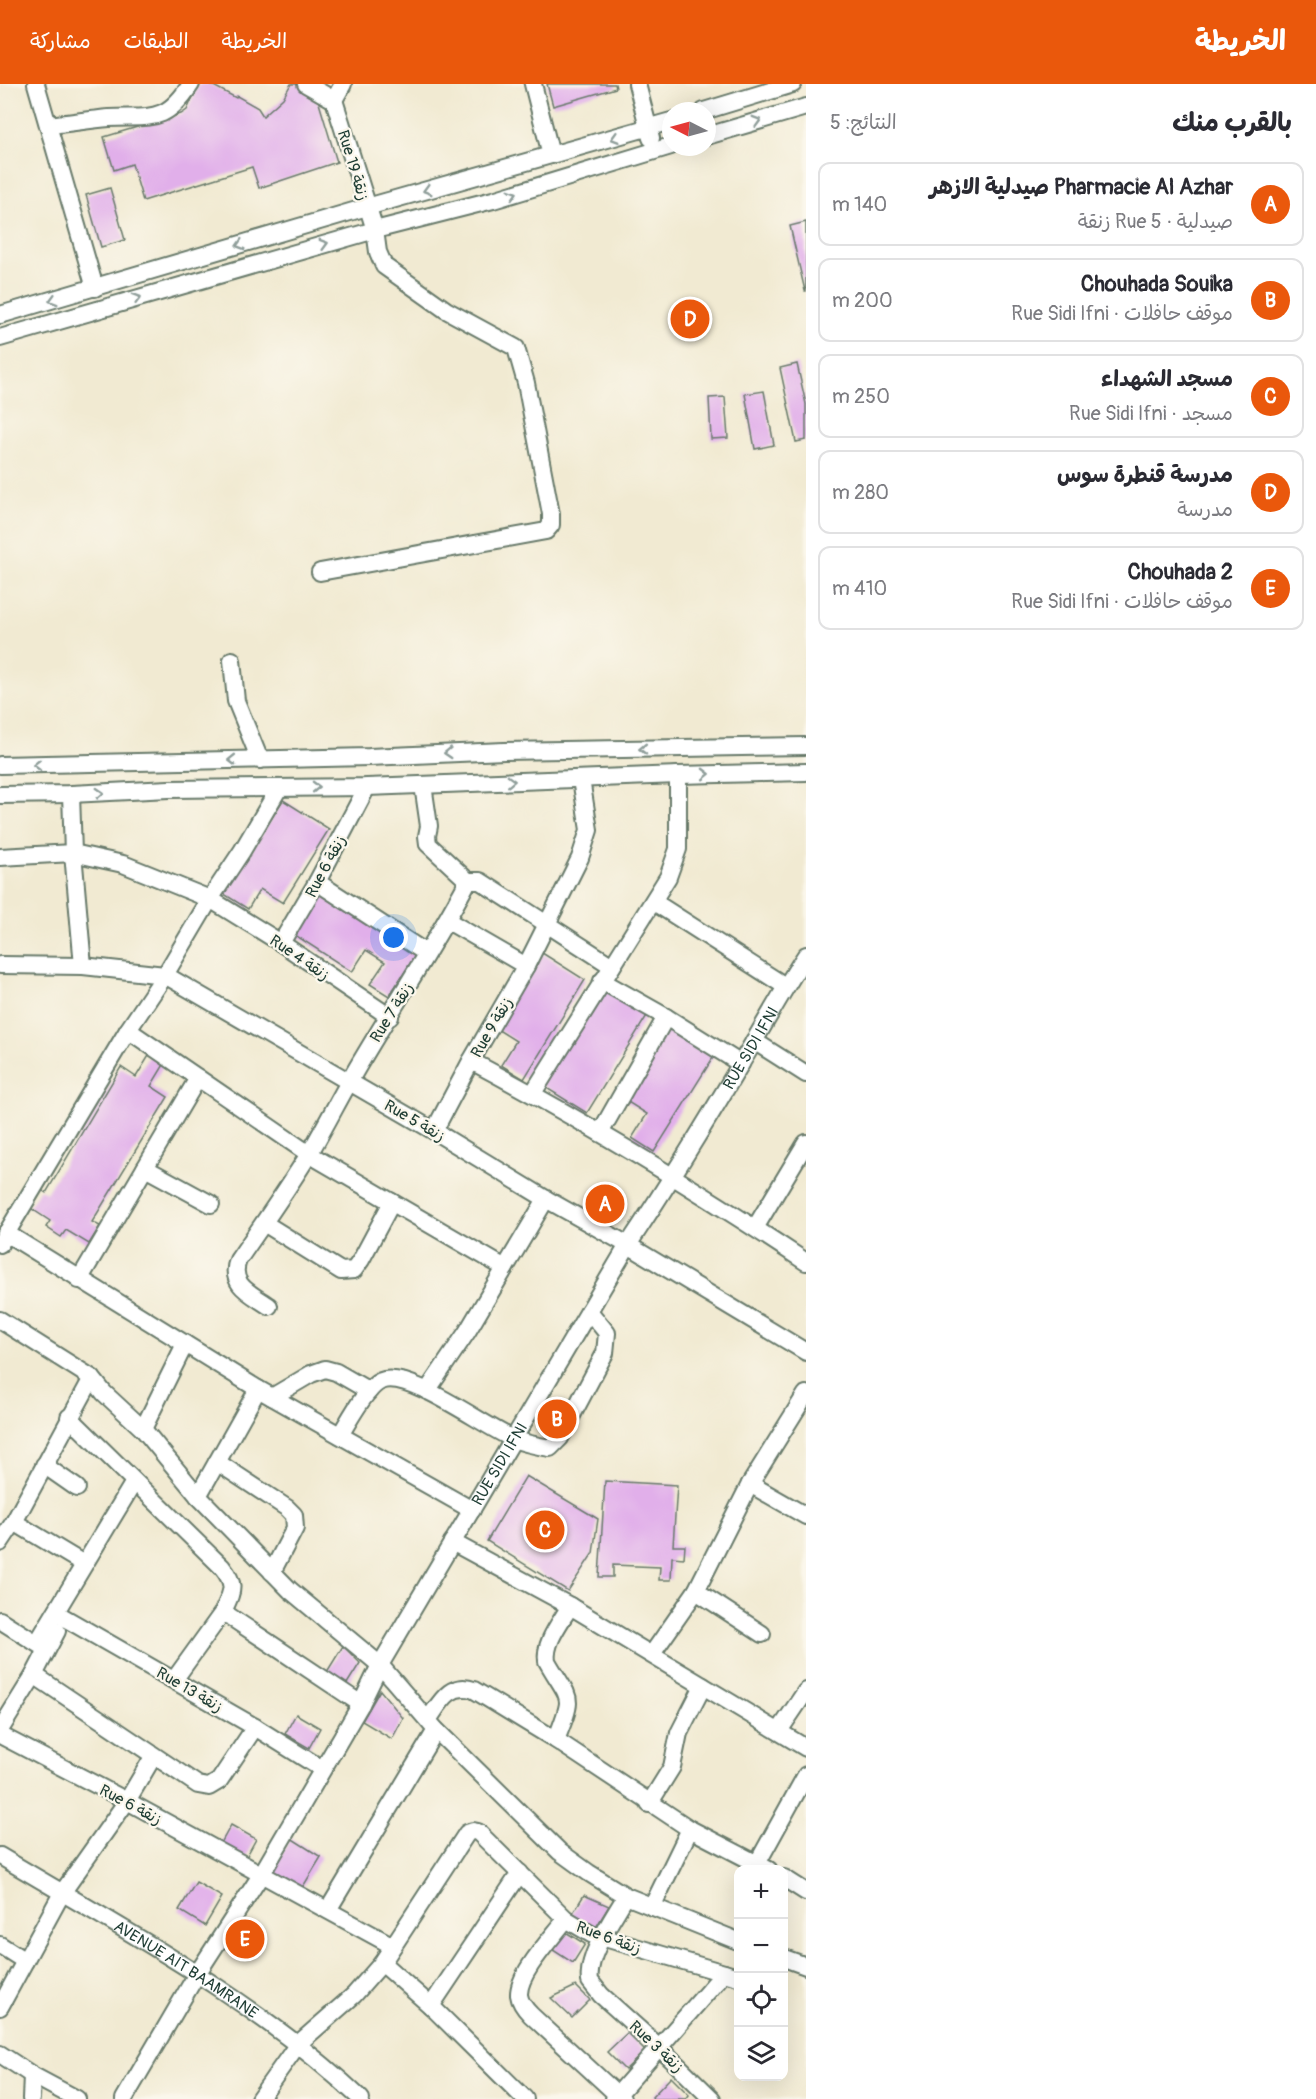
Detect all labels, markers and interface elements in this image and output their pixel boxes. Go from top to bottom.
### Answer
text: الخريطة [1195,24,1286,59]
text: مشاركة [30,28,91,55]
text: الطبقات [124,28,189,55]
text: الخريطة [222,28,287,55]
north arrow [662,102,716,156]
text: بالقرب منك [1172,107,1292,139]
text: النتائج: 5 [830,110,897,135]
one-way arrow [751,116,761,128]
street label: Rue 19 زنقة [333,128,373,203]
one-way arrow [610,131,621,143]
text: Pharmacie Al Azhar صيدلية الازهر [929,173,1233,201]
one-way arrow [422,183,433,195]
one-way arrow [507,189,517,201]
text: 140 m [832,192,887,217]
text: A [1264,192,1277,217]
text: صيدلية · Rue 5 زنقة [1078,209,1233,234]
one-way arrow [235,238,246,250]
one-way arrow [318,239,329,251]
text: Chouhada Souika [1081,270,1233,298]
text: 200 m [832,288,893,313]
text: B [1265,288,1276,313]
one-way arrow [48,293,59,305]
one-way arrow [131,293,142,305]
pin: D [670,296,710,342]
text: موقف حافلات · Rue Sidi Ifni [1011,301,1233,326]
text: مسجد الشهداء [1101,365,1233,393]
text: 250 m [832,384,890,409]
text: C [1264,384,1277,409]
text: مسجد · Rue Sidi Ifni [1069,401,1233,426]
text: مدرسة قنطرة سوس [1057,461,1233,489]
text: 280 m [832,480,889,505]
text: D [1264,480,1277,505]
text: مدرسة [1177,497,1233,522]
text: Chouhada 2 [1128,558,1233,586]
text: 410 m [832,576,887,601]
text: E [1265,576,1276,601]
text: موقف حافلات · Rue Sidi Ifni [1011,589,1233,614]
one-way arrow [638,742,647,755]
one-way arrow [443,747,452,760]
one-way arrow [227,754,236,766]
one-way arrow [32,758,41,771]
one-way arrow [702,768,711,781]
one-way arrow [507,775,516,788]
one-way arrow [312,781,321,794]
one-way arrow [96,786,105,799]
street label: Rue 6 زنقة [301,832,351,901]
your location [379,923,408,952]
street label: Rue 4 زنقة [266,931,333,985]
street label: Rue 7 زنقة [366,979,418,1046]
street label: Rue 9 زنقة [467,994,517,1061]
street label: RUE SIDI IFNI [719,1003,783,1093]
street label: Rue 5 زنقة [380,1095,449,1146]
pin: A [586,1182,624,1226]
pin: B [538,1396,576,1442]
street label: RUE SIDI IFNI [468,1419,532,1509]
pin: C [526,1508,564,1552]
street label: Rue 13 زنقة [153,1663,226,1717]
street label: Rue 6 زنقة [96,1780,165,1830]
map controls [734,1865,788,2081]
button: + [734,1865,788,1919]
street label: AVENUE AIT BAAMRANE [111,1916,261,2024]
pin: E [226,1916,264,1962]
street label: Rue 6 زنقة [573,1917,644,1959]
button: − [734,1919,788,1973]
button: locate [734,1973,788,2027]
street label: Rue 3 زنقة [625,2016,688,2077]
button: layers [734,2027,788,2081]

